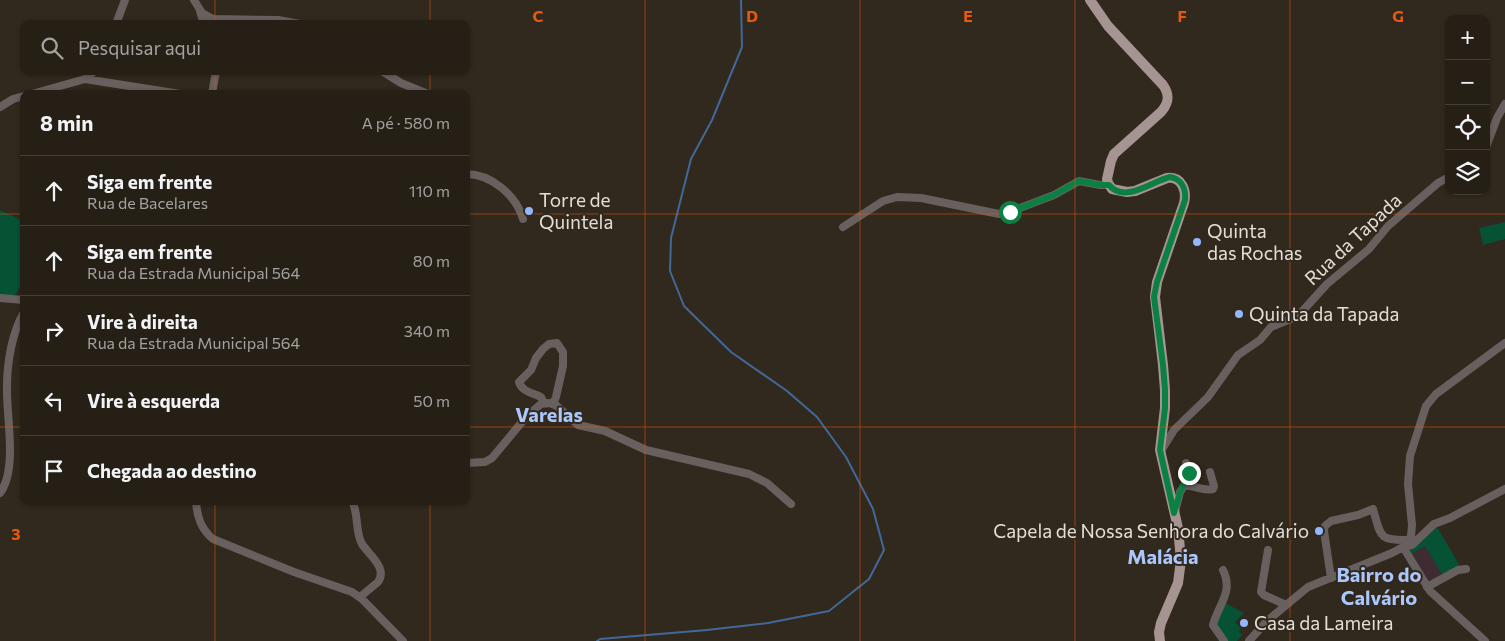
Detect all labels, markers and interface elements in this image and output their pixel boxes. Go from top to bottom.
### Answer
text: C [533,6,544,25]
text: D [746,6,758,25]
text: E [963,6,973,25]
text: F [1177,6,1187,25]
text: G [1392,6,1404,25]
map controls [1445,15,1490,195]
button: + [1445,15,1490,60]
search box [20,20,470,75]
icon: search [38,34,66,62]
text: Pesquisar aqui [78,36,201,59]
button: − [1445,60,1490,105]
button: locate [1445,105,1490,150]
text: 8 min [40,110,93,135]
text: A pé · 580 m [362,113,450,132]
button: layers [1445,150,1490,195]
text: Siga em frente [87,170,212,193]
icon: ahead [40,177,68,205]
text: 110 m [409,181,450,200]
place label: Torre de Quintela [539,188,613,233]
street label: Rua da Tapada [1299,188,1406,289]
text: Rua de Bacelares [87,193,208,212]
route start [999,201,1022,224]
marker: Torre de Quintela [523,205,535,217]
place label: Quinta das Rochas [1207,219,1303,264]
marker: Quinta das Rochas [1191,236,1203,248]
text: Siga em frente [87,240,212,263]
icon: ahead [40,247,68,275]
text: 80 m [413,251,450,270]
text: Rua da Estrada Municipal 564 [87,263,300,282]
place label: Quinta da Tapada [1249,302,1399,325]
marker: Quinta da Tapada [1233,308,1245,320]
text: Vire à direita [87,310,198,333]
icon: right [40,317,68,345]
text: 340 m [404,321,450,340]
text: Rua da Estrada Municipal 564 [87,333,300,352]
icon: left [40,387,68,415]
text: Vire à esquerda [87,389,220,412]
text: 50 m [413,391,450,410]
district label: Varelas [515,402,583,426]
icon: arrive [40,457,68,485]
text: Chegada ao destino [87,459,257,482]
route end [1178,462,1201,485]
place label: Capela de Nossa Senhora do Calvário [993,519,1309,542]
text: 3 [11,524,21,543]
marker: Capela de Nossa Senhora do Calvário [1313,525,1325,537]
district label: Malácia [1127,544,1199,568]
district label: Bairro do Calvário [1337,562,1422,609]
place label: Casa da Lameira [1254,611,1393,634]
marker: Casa da Lameira [1238,617,1250,629]

